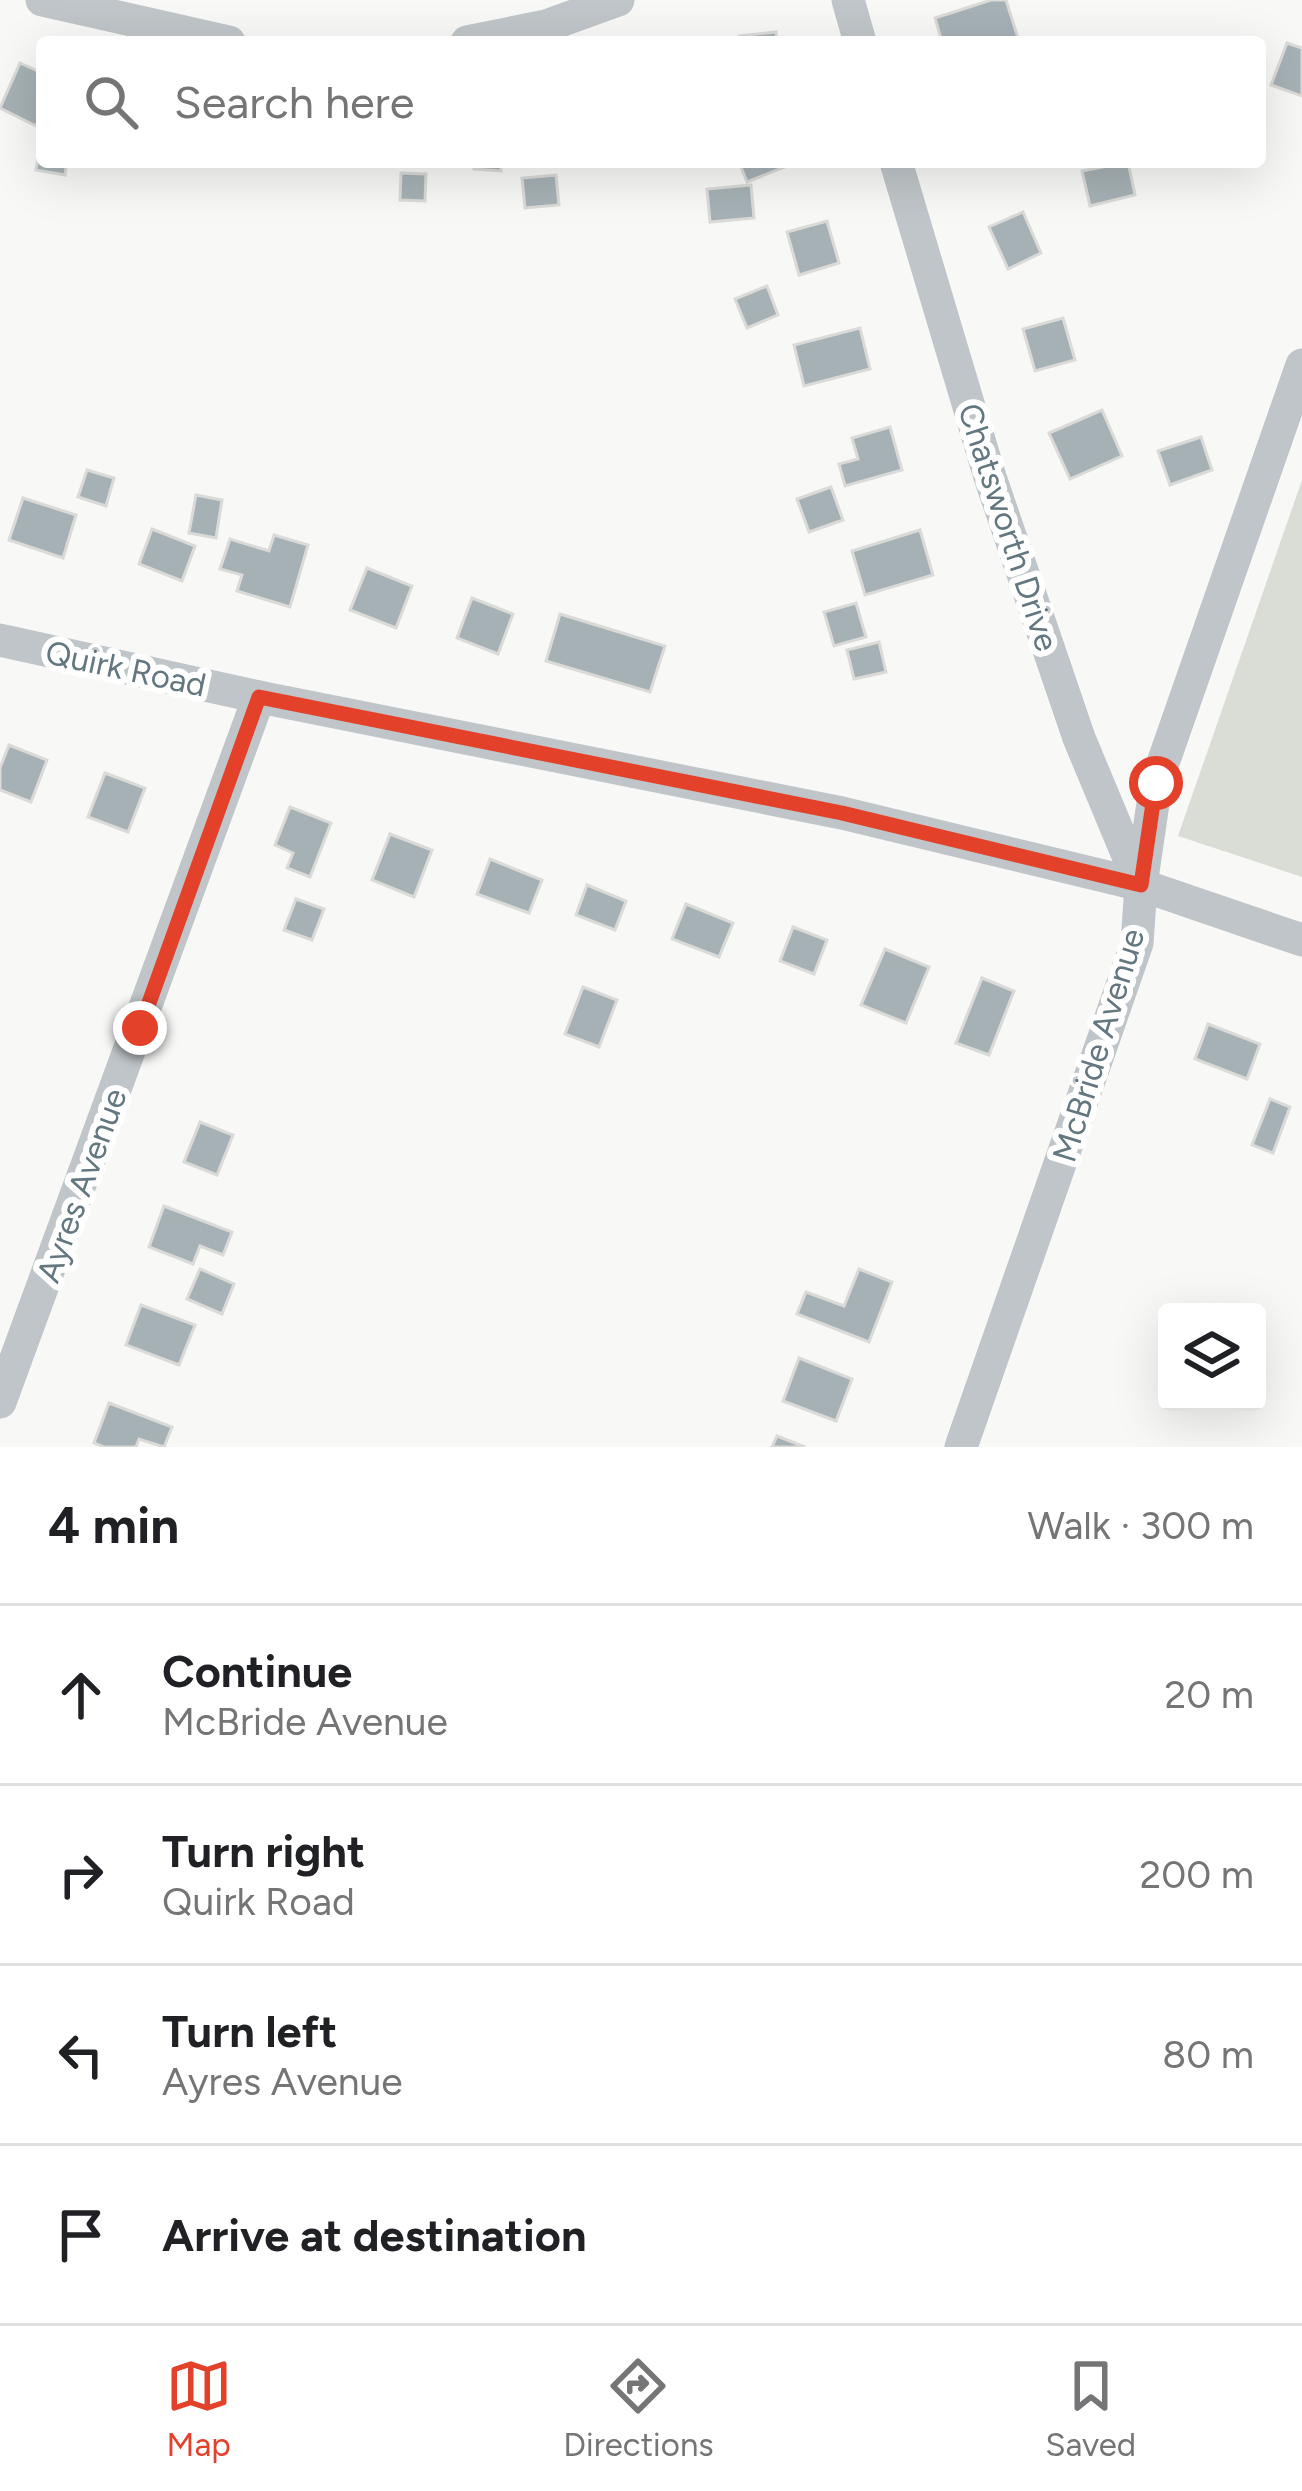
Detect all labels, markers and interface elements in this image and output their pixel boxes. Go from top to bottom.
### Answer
search box [36,36,1266,168]
icon: search [78,69,144,135]
text: Search here [174,75,414,129]
street label: Chatsworth Drive [950,398,1067,656]
street label: Quirk Road [42,632,210,705]
route start [1129,756,1183,810]
street label: McBride Avenue [1044,924,1152,1166]
route end [113,1001,167,1055]
street label: Ayres Avenue [28,1083,135,1288]
map controls [1158,1303,1266,1411]
button: layers [1158,1303,1266,1411]
text: 4 min [48,1495,179,1556]
text: Walk · 300 m [1028,1502,1254,1549]
text: Continue [162,1644,352,1698]
icon: ahead [48,1662,114,1728]
text: 20 m [1164,1671,1254,1718]
text: McBride Avenue [162,1698,448,1745]
text: Turn right [162,1824,365,1878]
icon: right [48,1842,114,1908]
text: 200 m [1139,1851,1254,1898]
text: Quirk Road [162,1878,355,1925]
text: Turn left [162,2004,337,2058]
icon: left [48,2022,114,2088]
text: 80 m [1162,2031,1254,2078]
text: Ayres Avenue [162,2058,403,2105]
icon: arrive [48,2202,114,2268]
text: Arrive at destination [162,2208,586,2262]
tab: Map [166,2353,232,2464]
tab: Directions [563,2353,714,2464]
tab: Saved [1045,2353,1136,2464]

